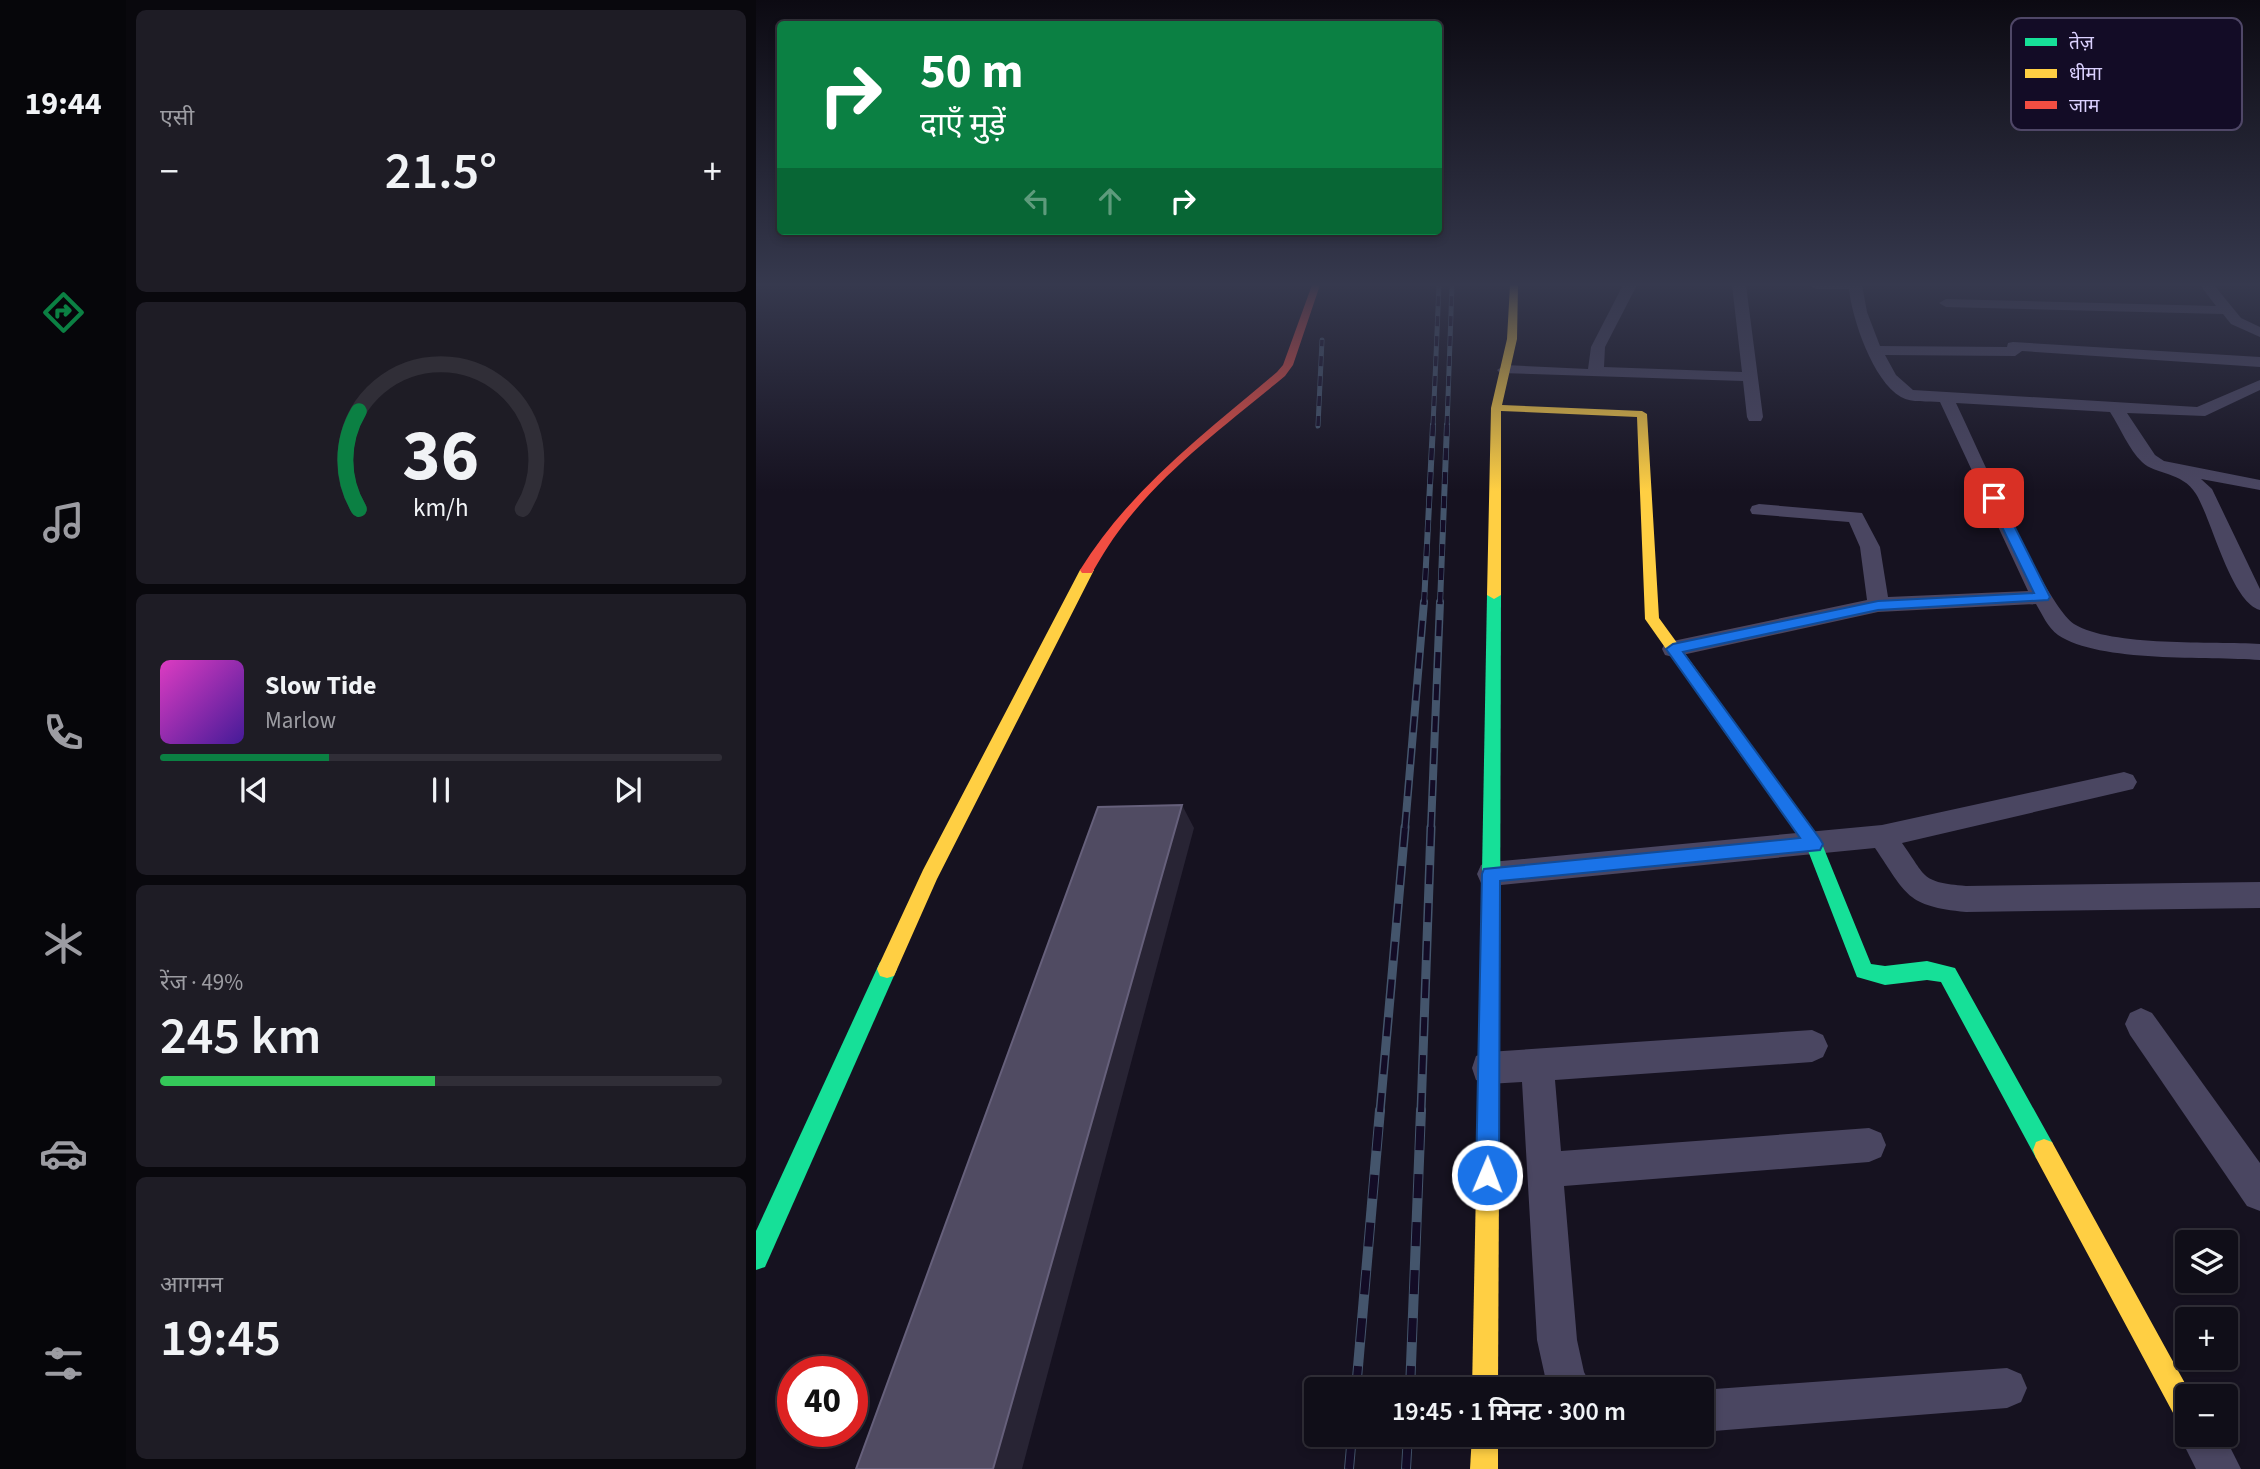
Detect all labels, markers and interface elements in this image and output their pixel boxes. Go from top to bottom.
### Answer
legend [2011,18,2242,130]
text: तेज़ [2069,30,2095,57]
text: 50 m [920,37,1024,107]
icon: right [805,49,896,140]
text: धीमा [2069,61,2103,88]
text: 19:44 [24,81,102,127]
text: जाम [2069,93,2100,120]
text: एसी [160,101,194,134]
text: दाएँ मुड़ें [920,102,1006,148]
text: 21.5° [385,135,497,209]
text: − [160,145,179,199]
text: + [703,145,722,199]
icon: left [1018,182,1056,220]
icon: ahead [1091,182,1129,220]
icon: right [1164,182,1202,220]
icon: directions [39,288,88,337]
text: 36 [403,404,479,508]
pin [1964,468,2024,528]
icon: arrive [1975,479,2013,517]
text: km/h [413,489,469,525]
icon: music [39,498,88,547]
text: Slow Tide [265,667,376,704]
text: Marlow [265,704,336,737]
icon: phone [39,708,88,757]
icon: previous [235,771,273,809]
icon: pause [422,771,460,809]
icon: next [609,771,647,809]
icon: climate [39,919,88,968]
text: रेंज · 49% [160,966,243,999]
text: 245 km [160,1000,321,1074]
icon: car [39,1129,88,1178]
position arrow [1450,1138,1524,1212]
map controls [2175,1230,2238,1447]
button: layers [2175,1230,2238,1293]
text: आगमन [160,1268,223,1301]
text: 19:45 [160,1302,281,1376]
button: + [2175,1307,2238,1370]
icon: filters [39,1339,88,1388]
speed limit sign: 40 [777,1356,868,1447]
button: − [2175,1384,2238,1447]
text: 19:45 · 1 मिनट · 300 m [1392,1393,1626,1430]

